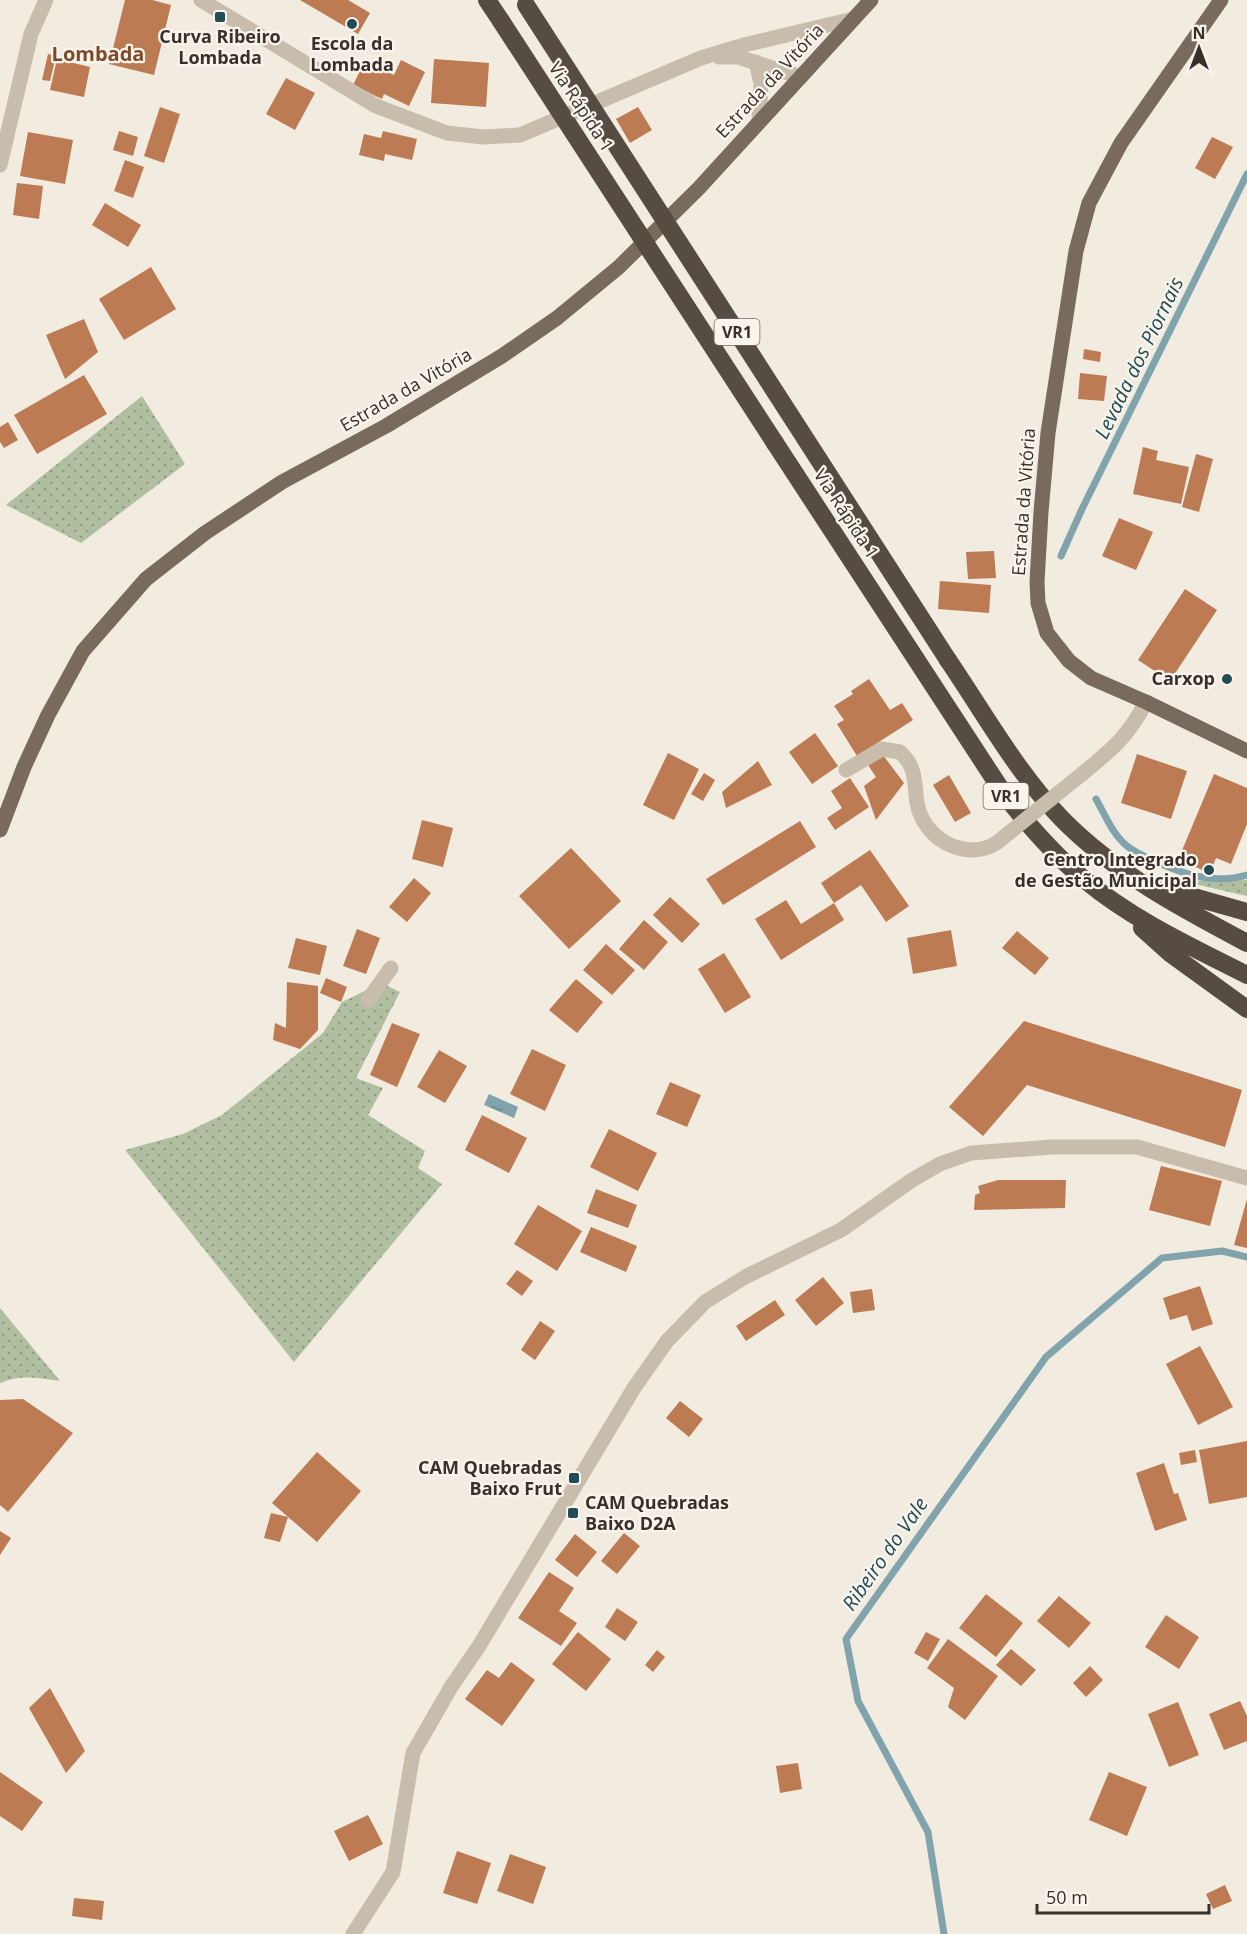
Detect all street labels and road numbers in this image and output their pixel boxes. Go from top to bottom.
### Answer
street label: Estrada da Vitória [710,18,829,143]
street label: Via Rápida 1 [544,57,620,156]
road number: VR1 [714,319,760,345]
street label: Estrada da Vitória [335,342,476,437]
street label: Estrada da Vitória [1006,427,1040,577]
street label: Via Rápida 1 [809,464,885,563]
road number: VR1 [984,783,1028,809]

